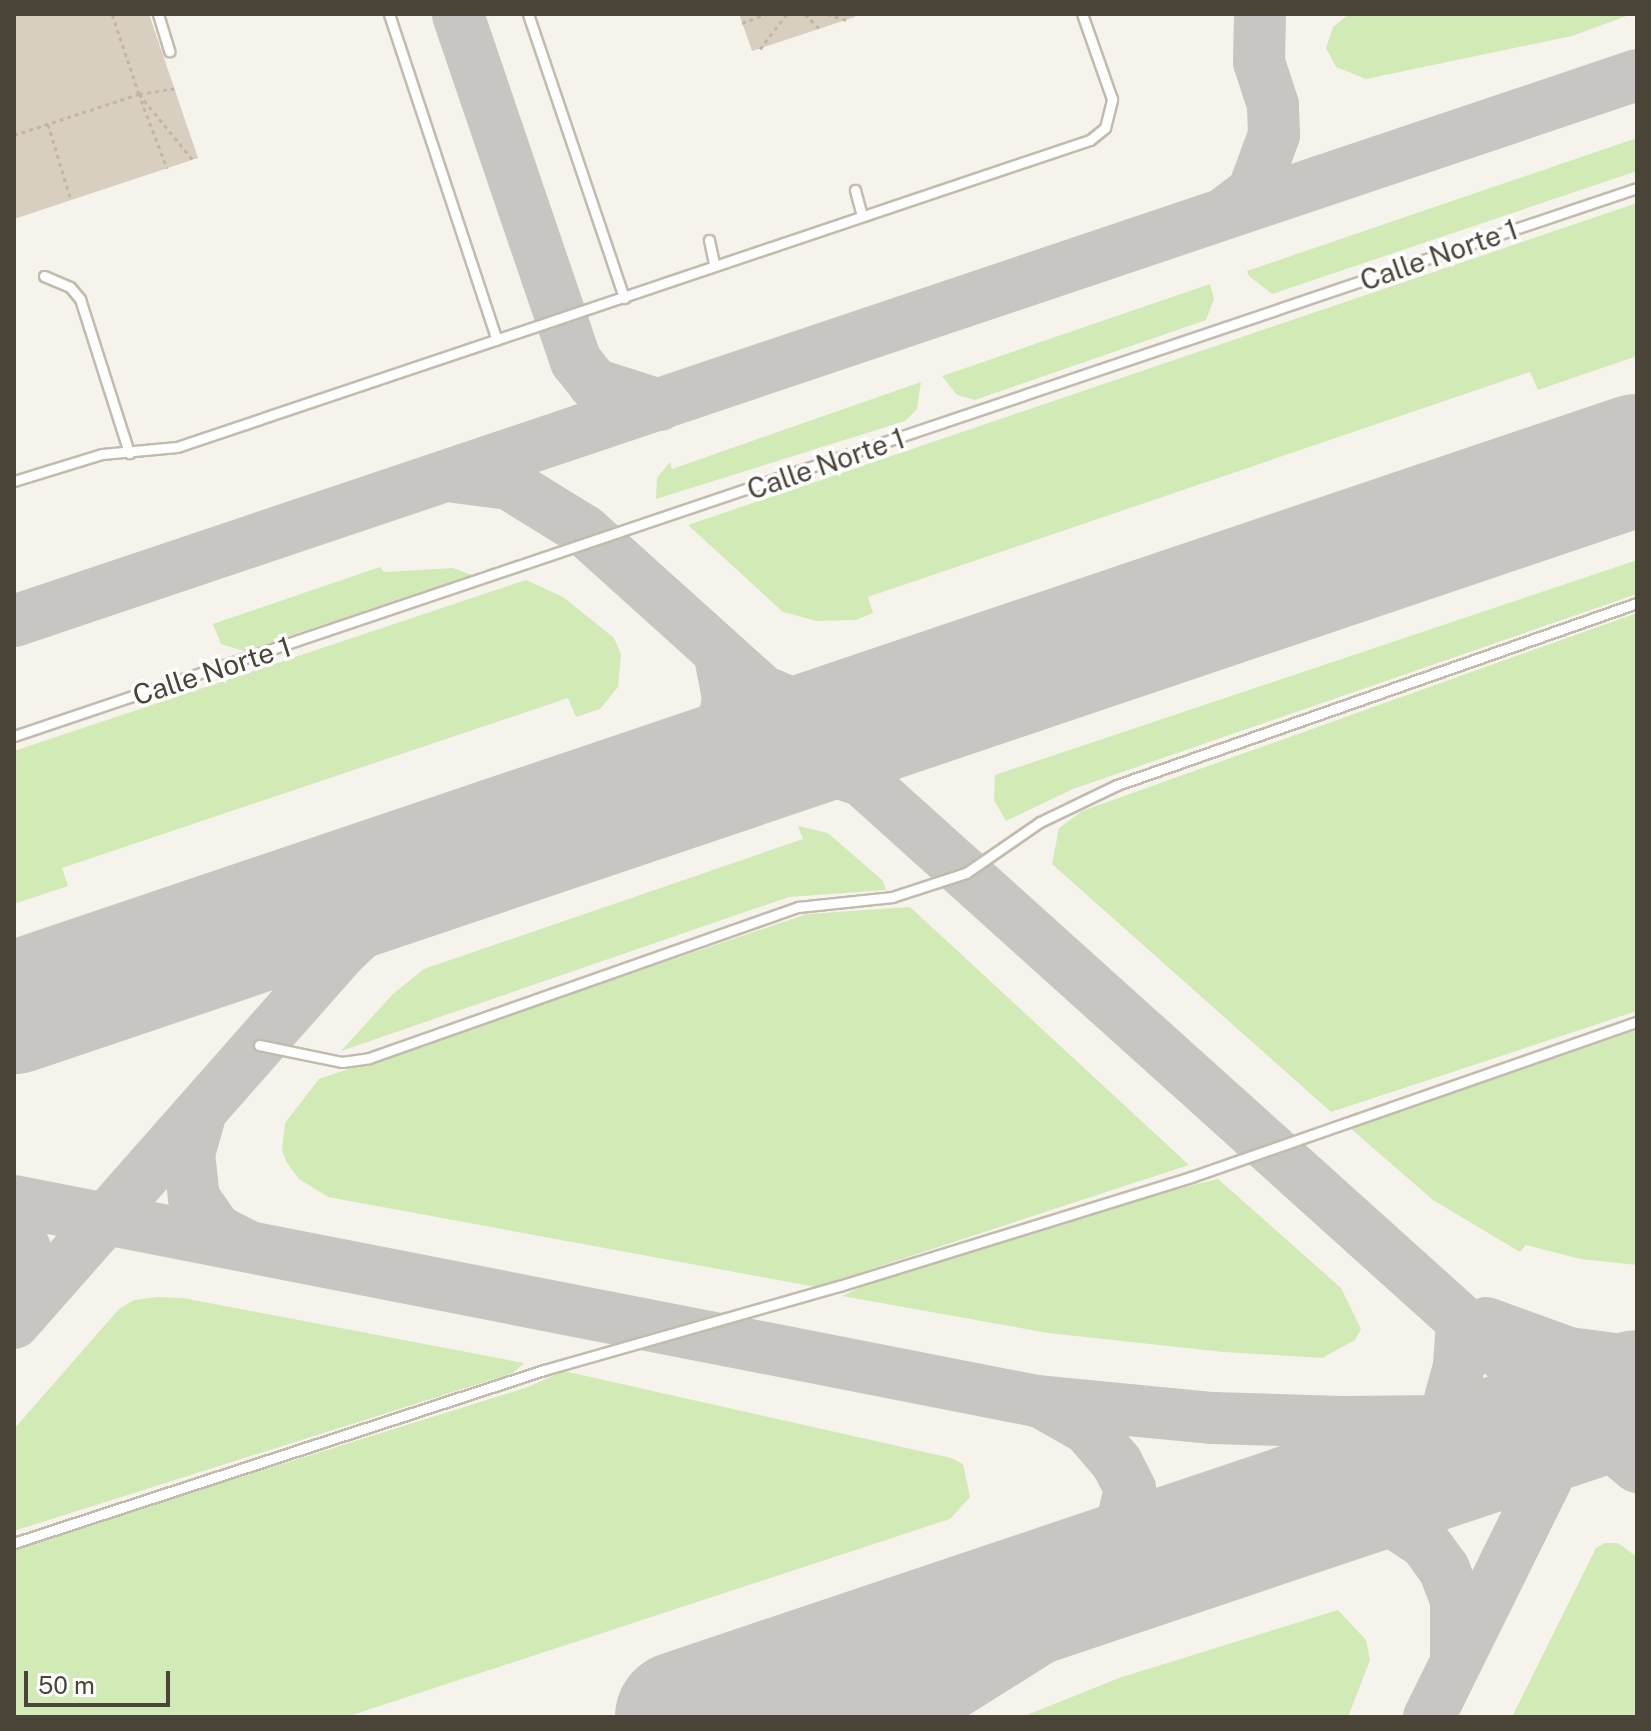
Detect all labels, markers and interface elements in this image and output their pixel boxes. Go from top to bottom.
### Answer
street label: Calle Norte 1 [1356,212,1522,298]
street label: Calle Norte 1 [743,421,909,507]
street label: Calle Norte 1 [128,630,296,712]
scale bar [28,1655,174,1705]
text: 50 m [38,1671,95,1699]

